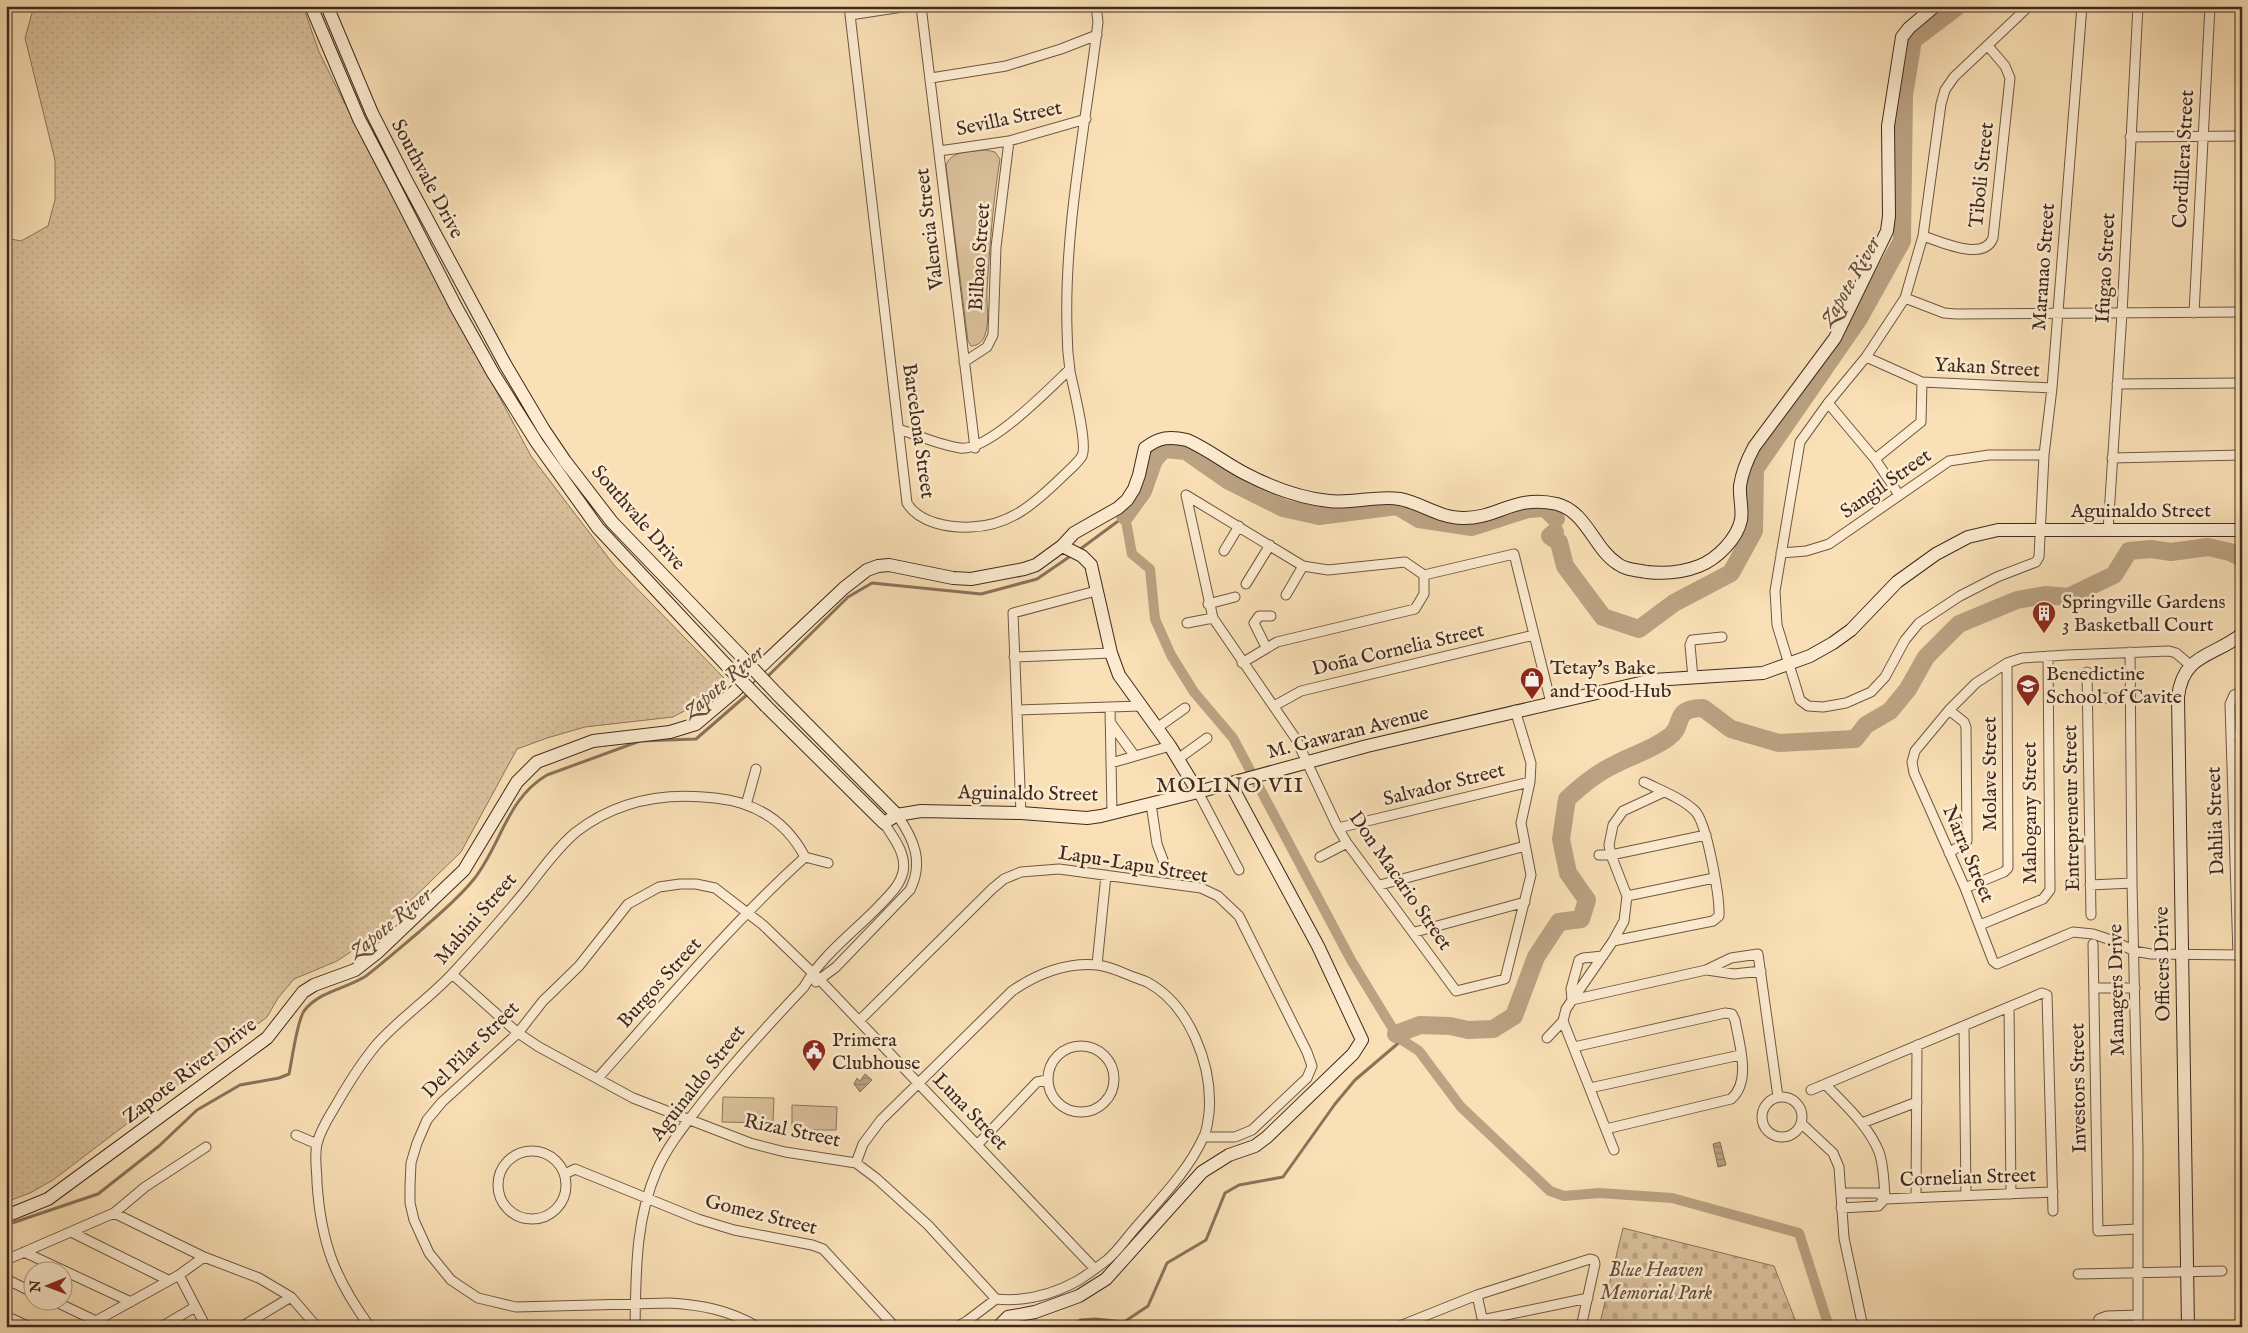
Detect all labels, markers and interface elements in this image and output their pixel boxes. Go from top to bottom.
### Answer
street label: Cordillera Street [2168,89,2200,229]
street label: Sevilla Street [954,96,1064,142]
street label: Southvale Drive [385,115,469,243]
street label: Tiboli Street [1964,121,2000,229]
street label: Valencia Street [910,167,950,292]
street label: Bilbao Street [964,202,996,312]
street label: Maranao Street [2027,202,2061,332]
street label: Ifugao Street [2091,212,2121,324]
water label: Zapote River [1813,231,1888,333]
street label: Yakan Street [1934,353,2041,383]
street label: Barcelona Street [896,362,940,500]
street label: Sangil Street [1836,443,1936,524]
street label: Southvale Drive [585,460,691,576]
street label: Aguinaldo Street [2070,499,2211,524]
place label: Springville Gardens 3 Basketball Court [2062,590,2226,638]
building icon: Springville Gardens 3 Basketball Court [2031,600,2057,634]
street label: Doña Cornelia Street [1309,618,1487,682]
water label: Zapote River [676,640,771,727]
place label: Tetay's Bake and Food Hub [1550,656,1672,704]
place label: Benedictine School of Cavite [2046,662,2182,710]
shop icon: Tetay's Bake and Food Hub [1519,666,1545,700]
school or university icon: Benedictine School of Cavite [2015,673,2041,707]
street label: M. Gawaran Avenue [1265,701,1431,765]
street label: Molave Street [1978,716,2003,832]
street label: Entrepreneur Street [2058,724,2086,892]
street label: Mahogany Street [2018,742,2043,884]
street label: Salvador Street [1381,758,1507,812]
street label: Dahlia Street [2202,766,2230,876]
district label: MOLINO VII [1156,772,1304,800]
street label: Aguinaldo Street [957,780,1098,808]
street label: Narra Street [1936,802,2000,906]
street label: Don Macario Street [1343,807,1457,955]
street label: Lapu-Lapu Street [1056,841,1210,889]
street label: Mabini Street [429,868,523,970]
water label: Zapote River [342,882,439,967]
street label: Officers Drive [2149,906,2177,1022]
street label: Managers Drive [2103,924,2131,1056]
street label: Burgos Street [613,932,707,1034]
street label: Del Pilar Street [417,996,525,1104]
street label: Zapote River Drive [118,1012,262,1130]
street label: Aguinaldo Street [644,1020,751,1147]
street label: Investors Street [2065,1023,2093,1153]
place label: Primera Clubhouse [832,1028,920,1076]
public building icon: Primera Clubhouse [801,1038,827,1072]
street label: Luna Street [927,1068,1013,1156]
street label: Rizal Street [742,1109,843,1153]
street label: Cornelian Street [1899,1163,2037,1193]
street label: Gomez Street [702,1189,820,1241]
park label: Blue Heaven Memorial Park [1600,1258,1712,1306]
north arrow [22,1260,72,1310]
text: N [27,1280,45,1293]

